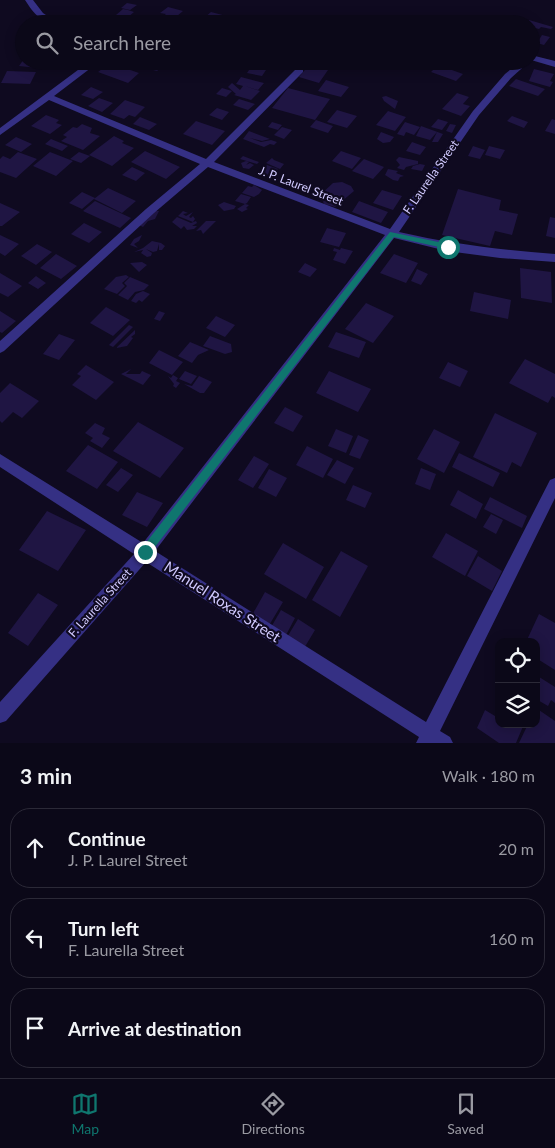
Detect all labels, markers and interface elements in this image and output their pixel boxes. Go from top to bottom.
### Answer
search box [15,15,540,70]
icon: search [33,29,61,57]
text: Search here [73,31,171,54]
street label: F. Laurella Street [399,136,462,217]
street label: J. P. Laurel Street [257,162,346,209]
route start [437,236,460,259]
route end [134,541,157,564]
street label: Manuel Roxas Street [161,557,285,646]
street label: F. Laurella Street [65,565,135,640]
map controls [495,638,540,728]
button: locate [495,638,540,683]
button: layers [495,683,540,728]
text: 3 min [20,763,72,788]
text: Walk · 180 m [442,766,535,785]
text: Continue [68,827,146,850]
icon: ahead [21,834,49,862]
text: 20 m [498,839,534,858]
text: J. P. Laurel Street [68,850,187,869]
text: Turn left [68,917,139,940]
icon: left [21,924,49,952]
text: 160 m [489,929,534,948]
text: F. Laurella Street [68,940,184,959]
icon: arrive [21,1014,49,1042]
text: Arrive at destination [68,1017,241,1040]
tab: Map [71,1090,99,1137]
tab: Directions [242,1090,305,1137]
tab: Saved [447,1090,484,1137]

